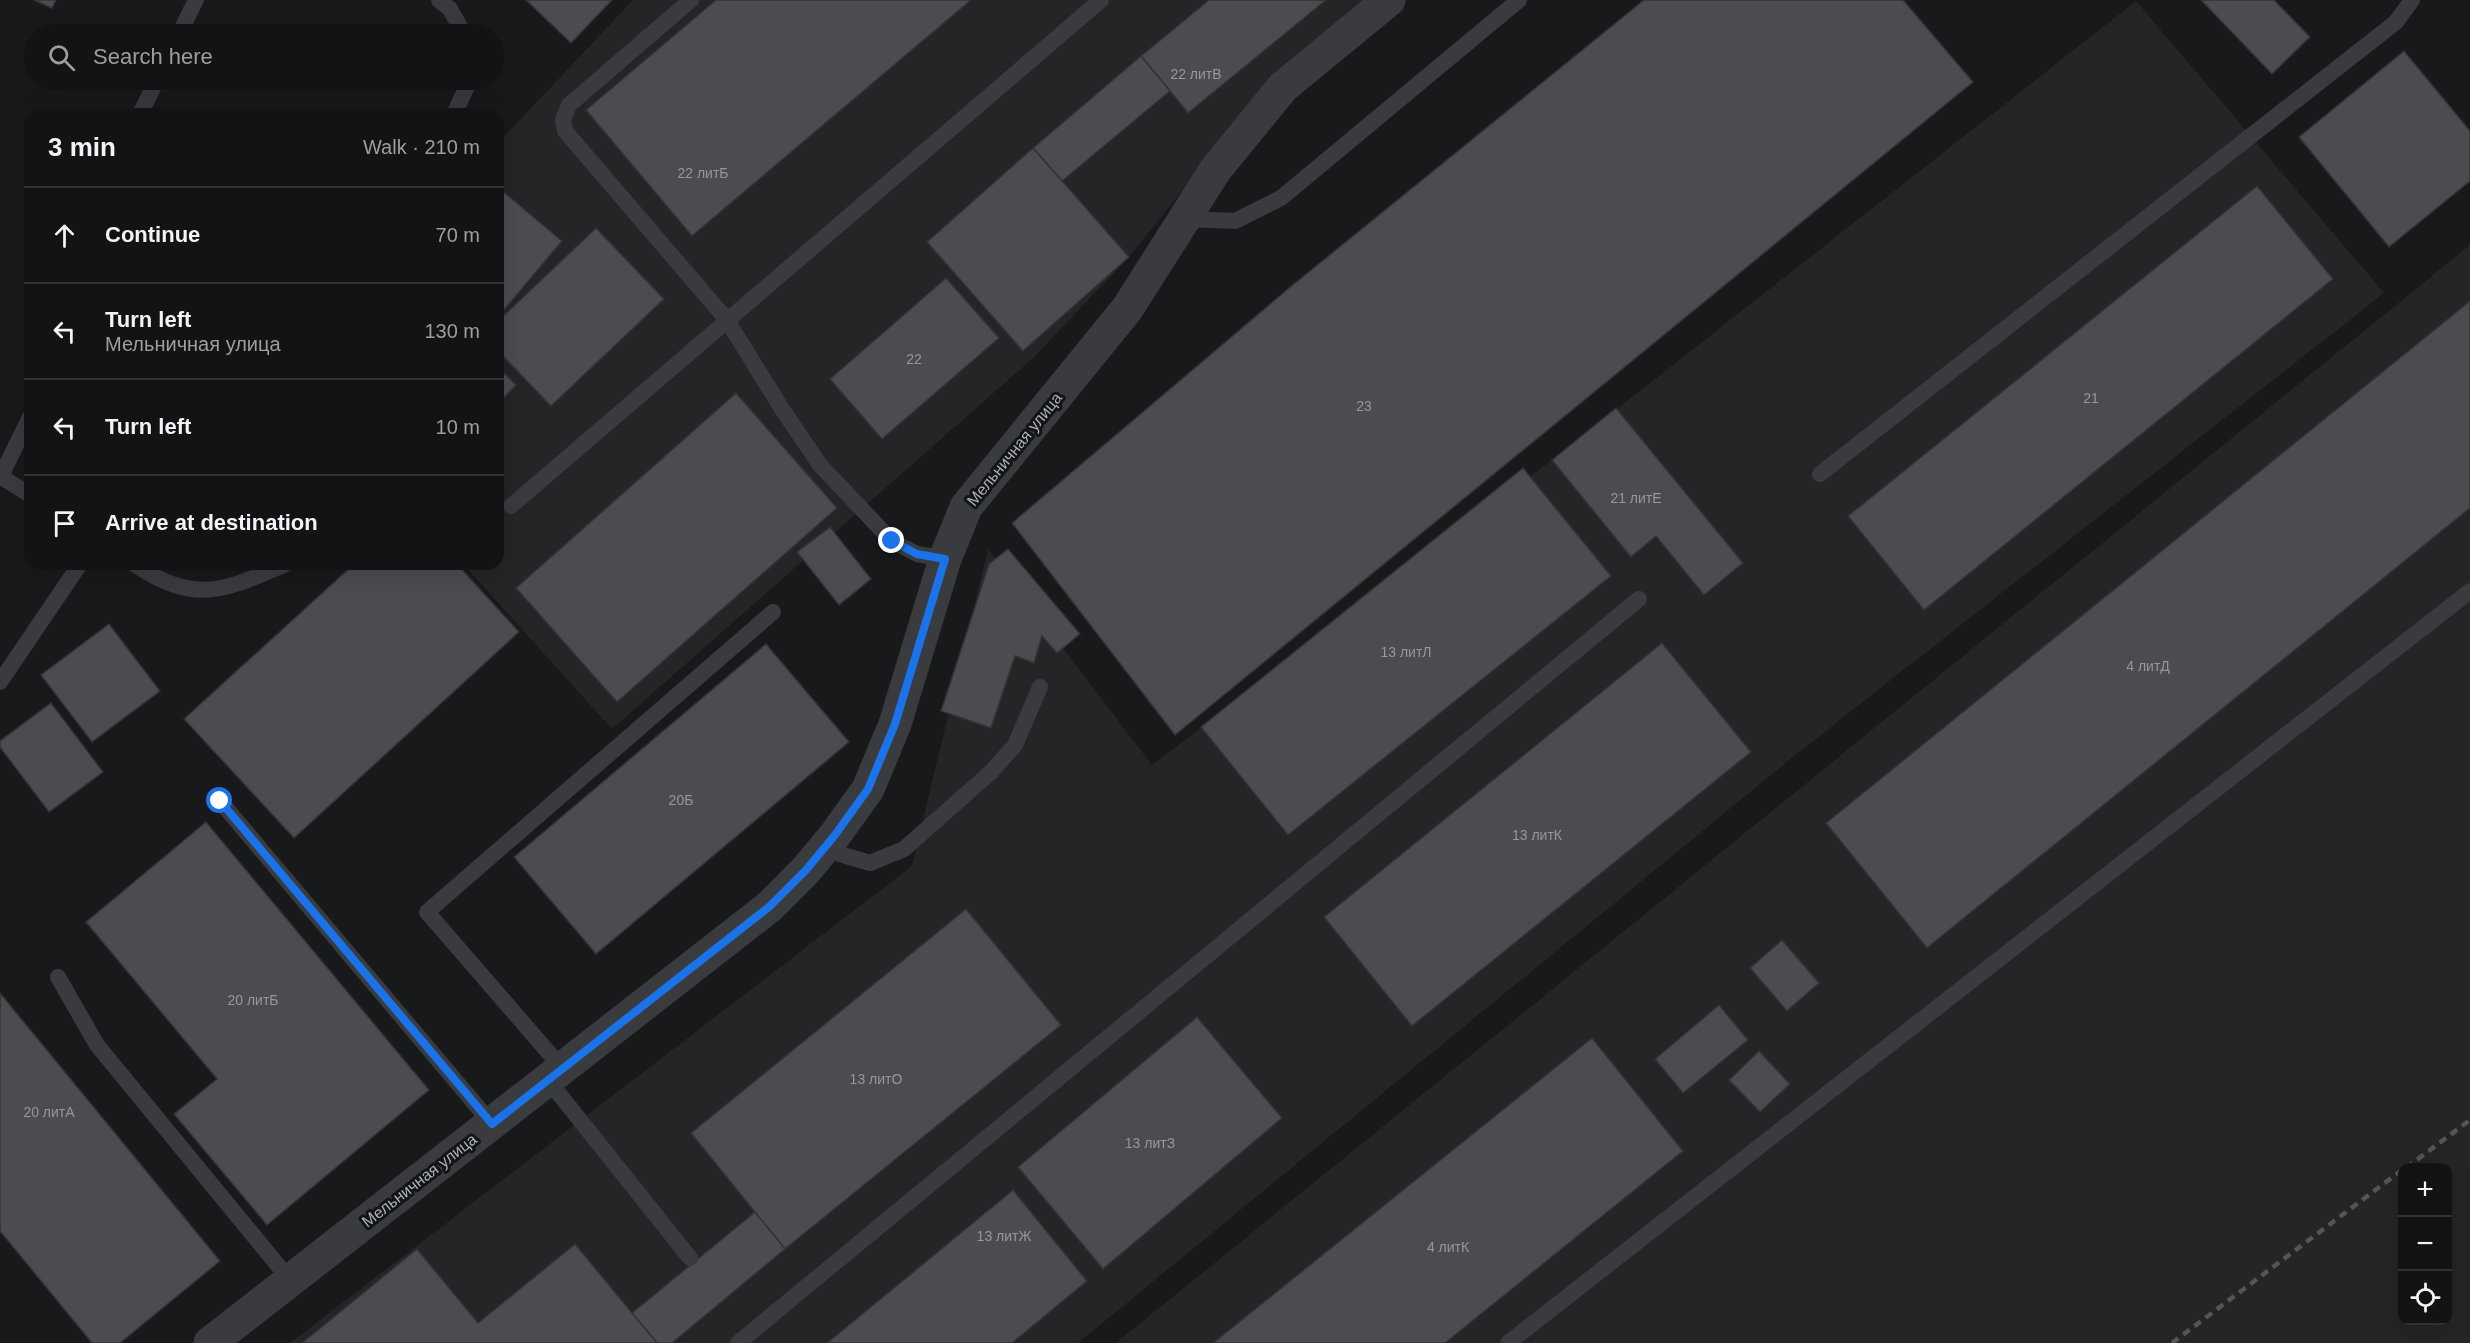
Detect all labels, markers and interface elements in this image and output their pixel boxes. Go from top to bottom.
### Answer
search box [24,24,504,90]
icon: search [45,41,78,74]
text: Search here [93,44,213,69]
house number: 22 литВ [1170,66,1222,82]
text: 3 min [48,132,116,162]
text: Walk · 210 m [363,136,480,158]
house number: 22 литБ [677,165,729,181]
icon: ahead [48,219,81,252]
text: Continue [105,222,200,247]
text: 70 m [436,224,480,246]
text: Turn left [105,307,191,332]
icon: left [48,315,81,348]
text: 130 m [424,320,480,342]
text: Мельничная улица [105,333,281,355]
house number: 22 [906,351,922,367]
street label: Мельничная улица [964,389,1065,509]
house number: 21 [2083,390,2099,406]
house number: 23 [1356,398,1372,414]
icon: left [48,411,81,444]
text: Turn left [105,414,191,439]
text: 10 m [436,416,480,438]
house number: 21 литЕ [1610,490,1662,506]
icon: arrive [48,507,81,540]
text: Arrive at destination [105,510,318,535]
route end [878,527,904,553]
house number: 13 литЛ [1380,644,1432,660]
house number: 4 литД [2126,658,2170,674]
route start [206,787,232,813]
house number: 20Б [669,792,693,808]
house number: 13 литК [1512,827,1563,843]
house number: 20 литБ [227,992,279,1008]
house number: 13 литО [850,1071,902,1087]
house number: 20 литА [23,1104,75,1120]
street label: Мельничная улица [359,1130,480,1230]
house number: 13 литЗ [1125,1135,1175,1151]
map controls [2398,1163,2452,1325]
button: + [2398,1163,2452,1217]
button: − [2398,1217,2452,1271]
house number: 13 литЖ [977,1228,1031,1244]
house number: 4 литК [1427,1239,1470,1255]
button: locate [2398,1271,2452,1325]

